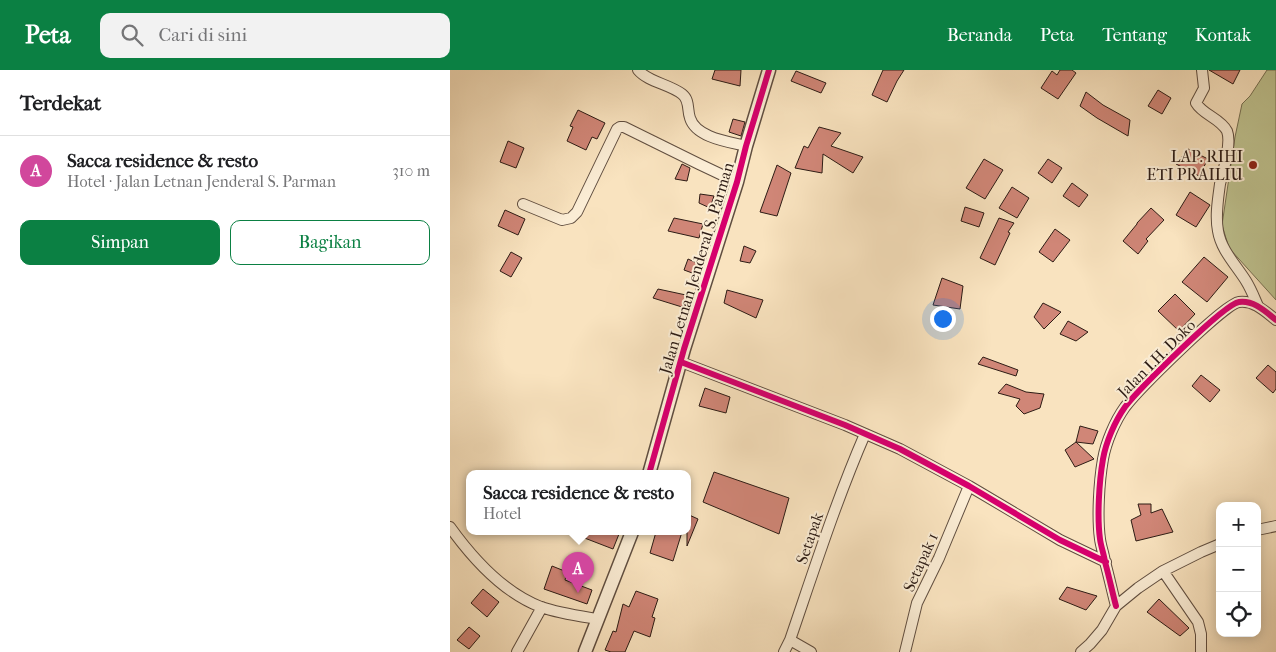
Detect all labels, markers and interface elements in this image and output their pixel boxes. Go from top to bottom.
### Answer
search box [100,13,450,58]
text: Peta [25,21,70,49]
icon: search [118,21,146,49]
text: Cari di sini [158,24,247,46]
text: Beranda [947,25,1012,46]
text: Peta [1040,25,1074,46]
text: Tentang [1102,25,1167,46]
text: Kontak [1195,25,1251,46]
text: Terdekat [20,91,101,115]
place label: LAP. RIHI ETI PRAILIU [1147,147,1244,184]
text: Sacca residence & resto [67,150,258,172]
street label: Jalan Letnan Jenderal S. Parman [655,159,738,378]
marker: LAP. RIHI ETI PRAILIU [1247,159,1259,171]
text: A [31,161,41,180]
text: 310 m [392,161,430,180]
text: Hotel · Jalan Letnan Jenderal S. Parman [67,172,336,191]
button: Simpan [20,220,220,265]
button: Bagikan [230,220,430,265]
your location [930,306,956,332]
street label: Jalan I.H. Doko [1112,315,1199,403]
popup [466,470,691,535]
text: Sacca residence & resto [483,482,674,504]
map controls [1216,502,1261,637]
button: + [1216,502,1261,547]
text: Hotel [483,504,521,523]
street label: Setapak [792,509,827,567]
street label: Setapak 1 [899,530,942,595]
button: − [1216,547,1261,592]
pin: A [562,552,594,593]
button: locate [1216,592,1261,637]

